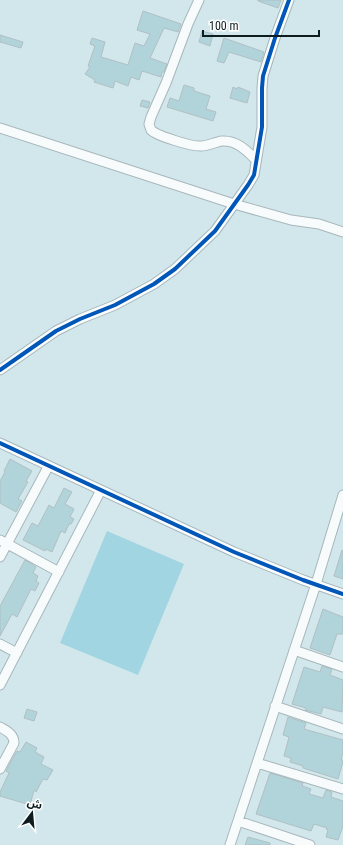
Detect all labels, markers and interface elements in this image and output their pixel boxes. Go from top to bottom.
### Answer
scale bar [203,12,319,38]
text: 100 m [209,19,239,33]
north arrow [12,793,52,833]
text: ش [26,796,44,812]

